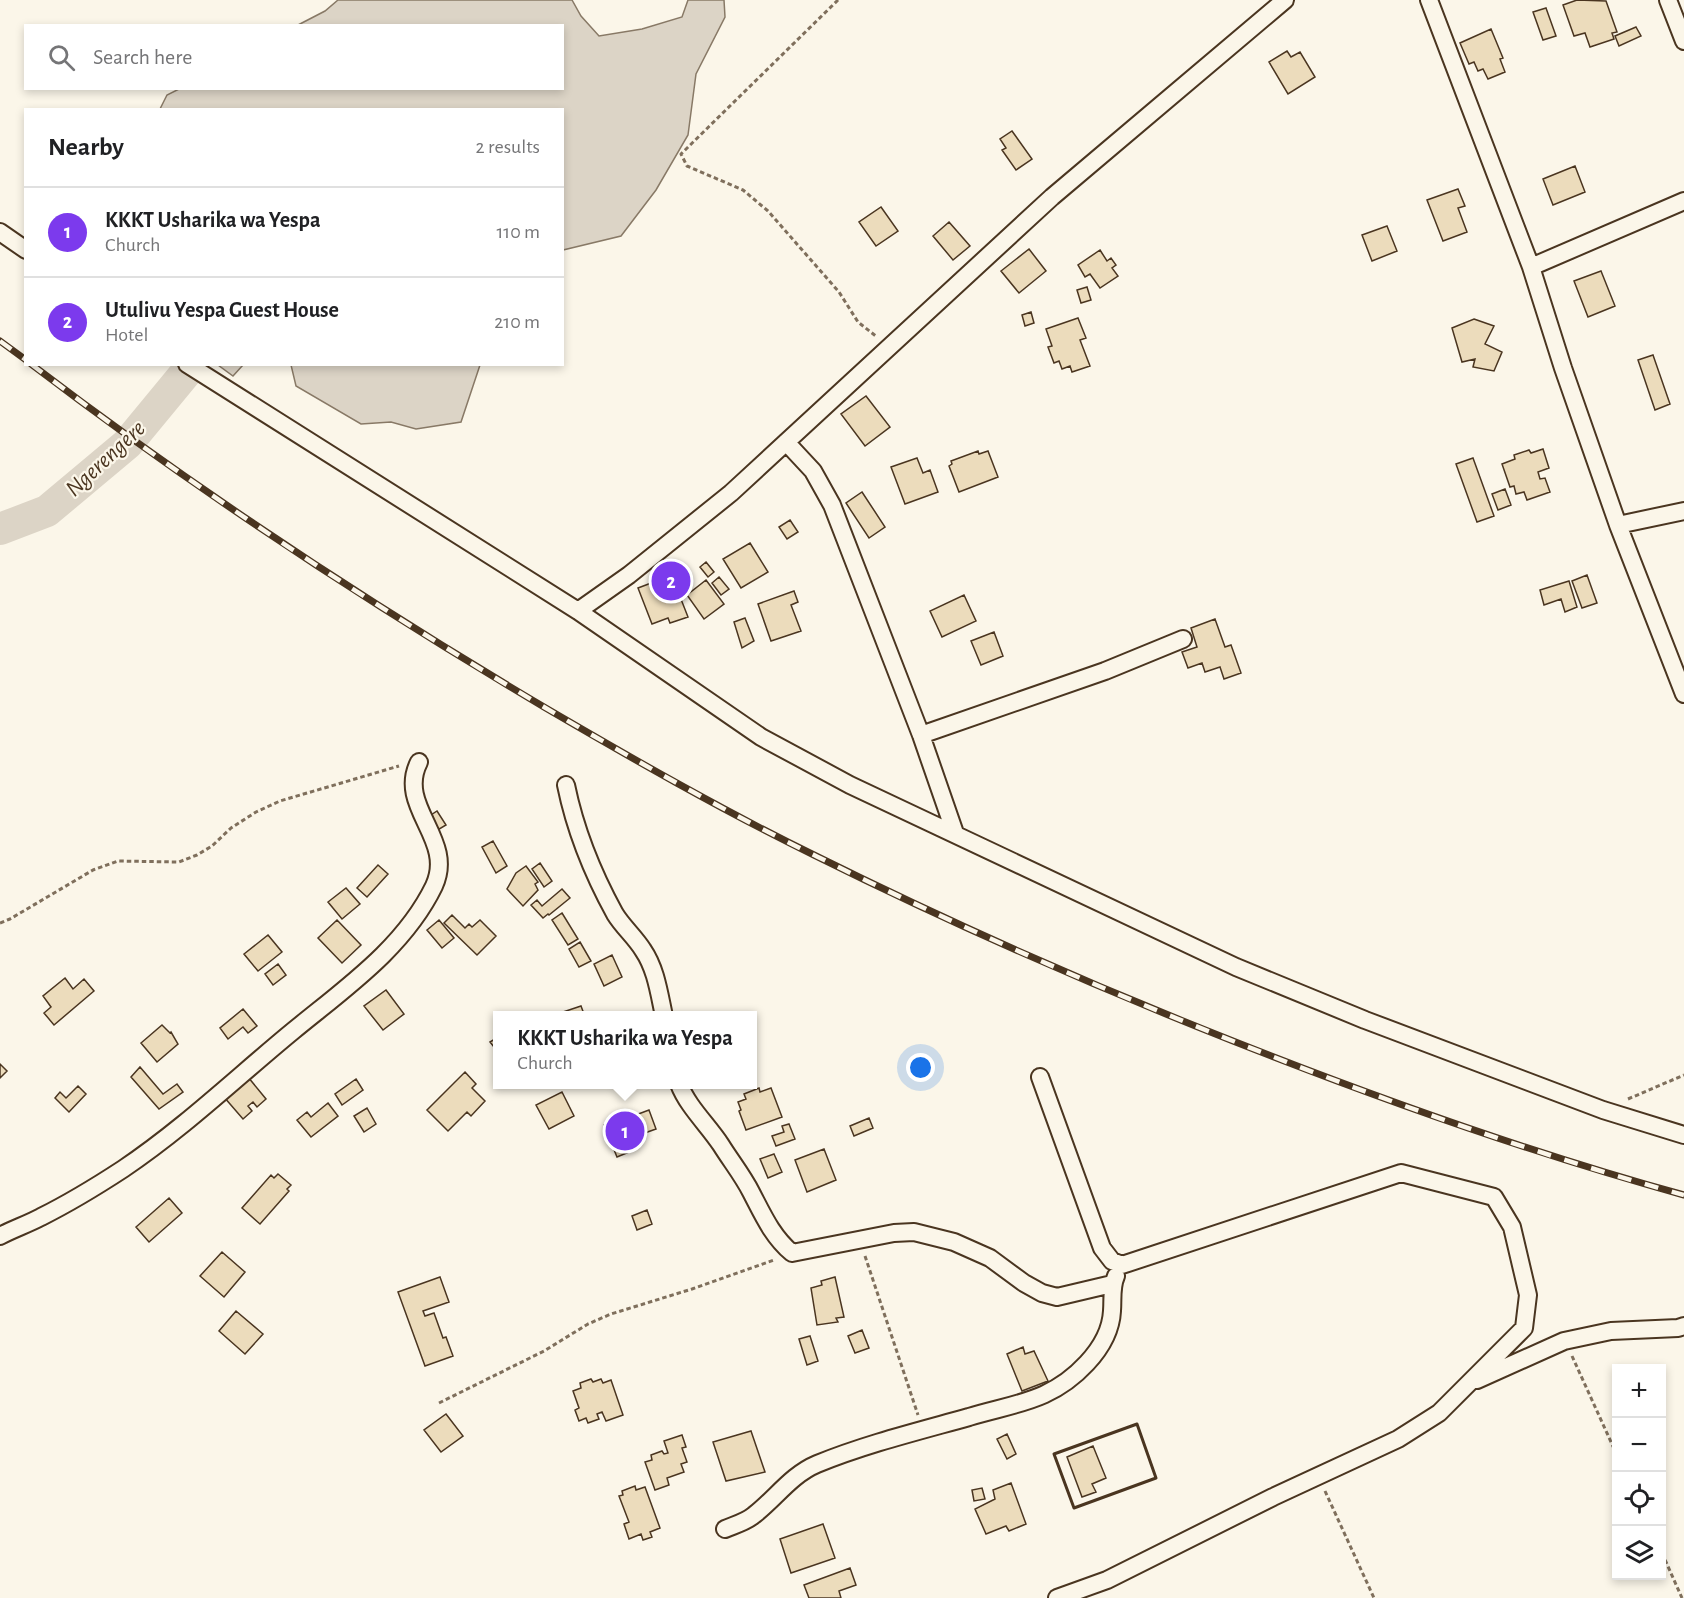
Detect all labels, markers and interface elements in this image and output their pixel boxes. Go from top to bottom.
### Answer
search box [24,24,564,90]
icon: search [45,41,78,74]
text: Search here [93,46,192,68]
text: Nearby [48,134,124,160]
text: 2 results [476,137,540,157]
text: KKKT Usharika wa Yespa [105,209,320,231]
text: 1 [64,222,71,242]
text: 110 m [496,222,540,242]
text: Church [105,235,160,255]
text: Utulivu Yespa Guest House [105,299,339,321]
text: 2 [63,312,72,332]
text: 210 m [494,312,540,332]
text: Hotel [105,325,148,345]
water label: Ngerengere [61,416,150,501]
pin: 2 [652,558,690,604]
popup [493,1011,757,1089]
text: KKKT Usharika wa Yespa [517,1027,733,1049]
text: Church [517,1053,573,1073]
your location [906,1053,935,1082]
pin: 1 [606,1108,644,1154]
map controls [1612,1364,1666,1580]
button: + [1612,1364,1666,1418]
button: − [1612,1418,1666,1472]
button: locate [1612,1472,1666,1526]
button: layers [1612,1526,1666,1580]

